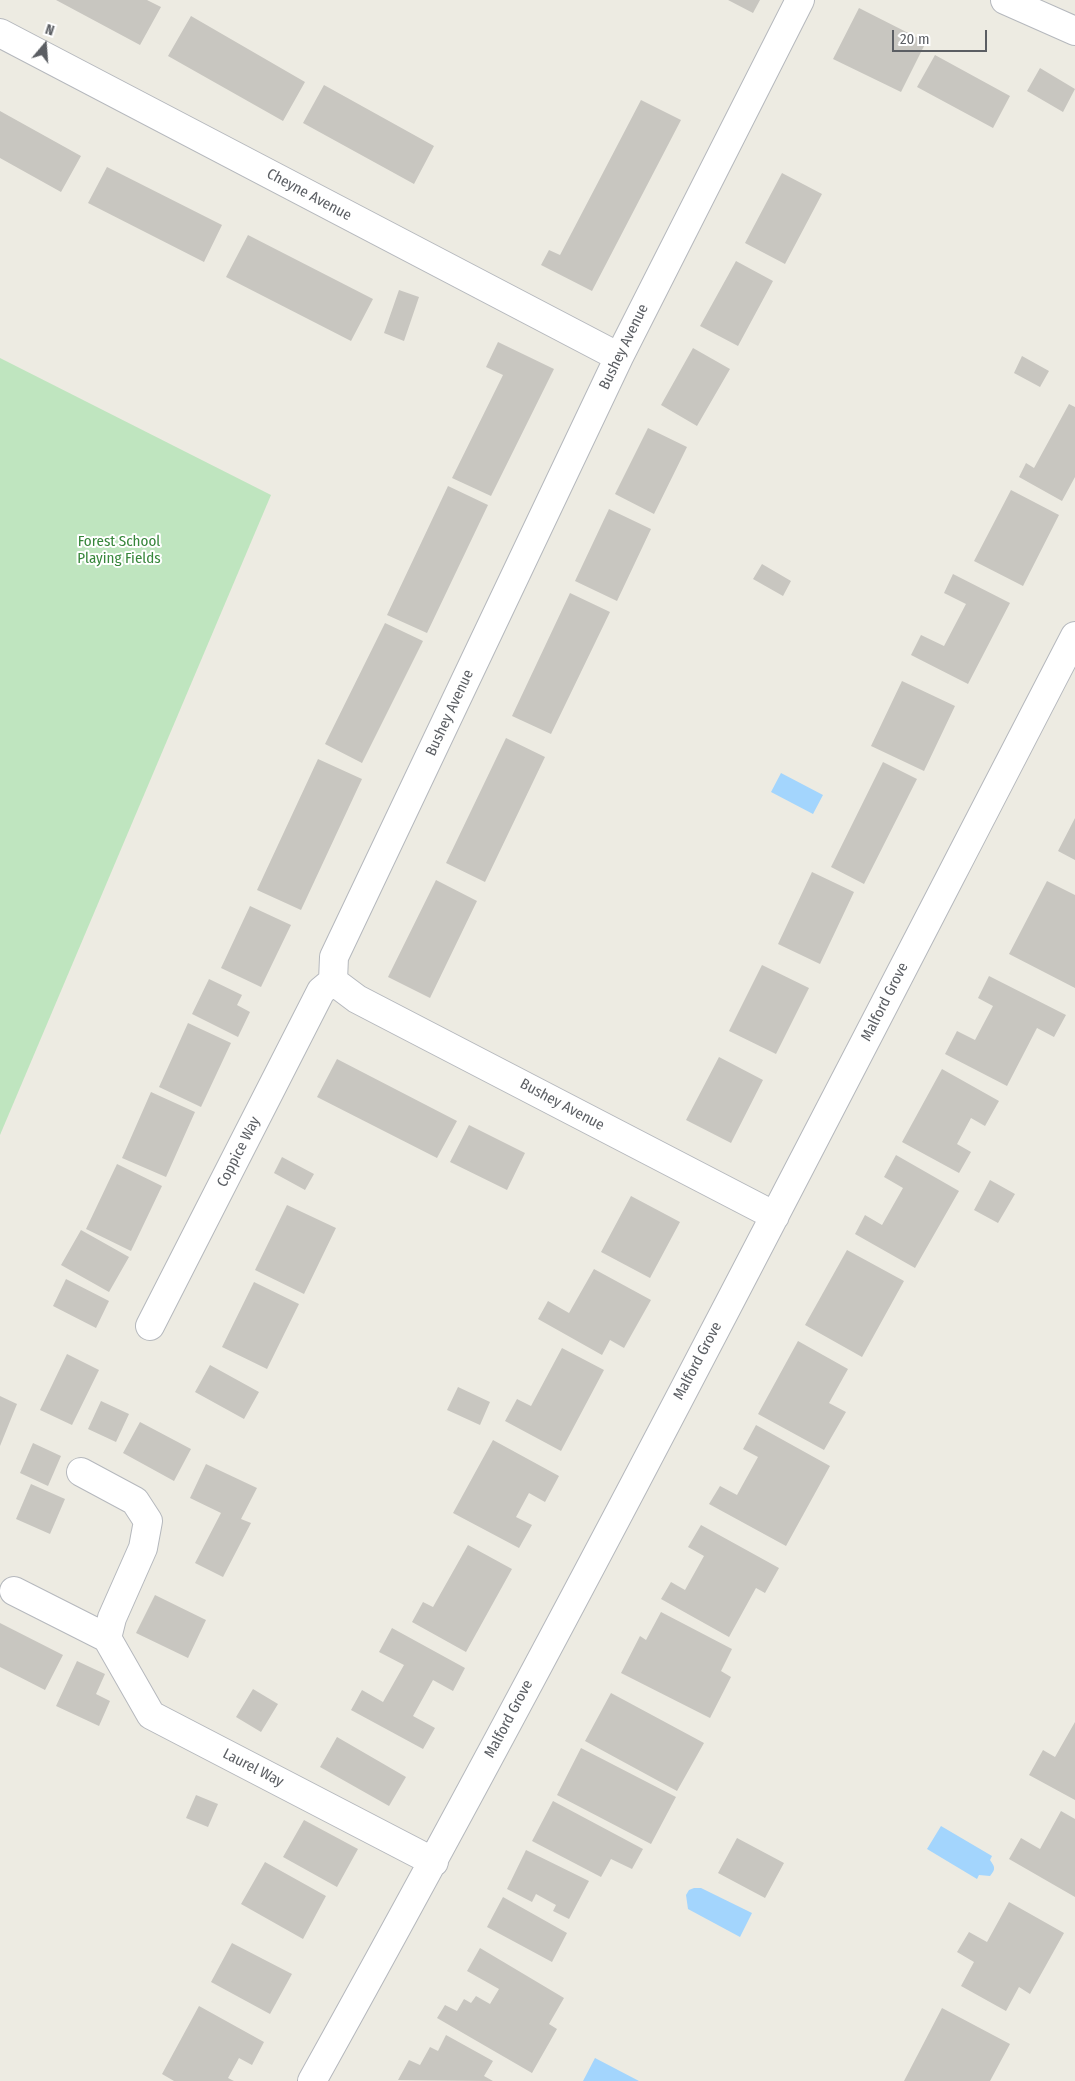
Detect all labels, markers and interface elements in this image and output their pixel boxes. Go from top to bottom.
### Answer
north arrow [20,20,70,70]
scale bar [895,20,990,52]
text: N [43,21,56,40]
text: 20 m [900,30,930,48]
street label: Cheyne Avenue [264,165,354,225]
street label: Bushey Avenue [596,301,652,393]
park label: Forest School Playing Fields [77,533,161,568]
street label: Bushey Avenue [422,667,478,759]
street label: Malford Grove [858,960,912,1044]
street label: Bushey Avenue [517,1075,607,1135]
street label: Coppice Way [214,1114,264,1190]
street label: Malford Grove [670,1319,726,1403]
street label: Malford Grove [481,1677,537,1761]
street label: Laurel Way [219,1745,287,1791]

